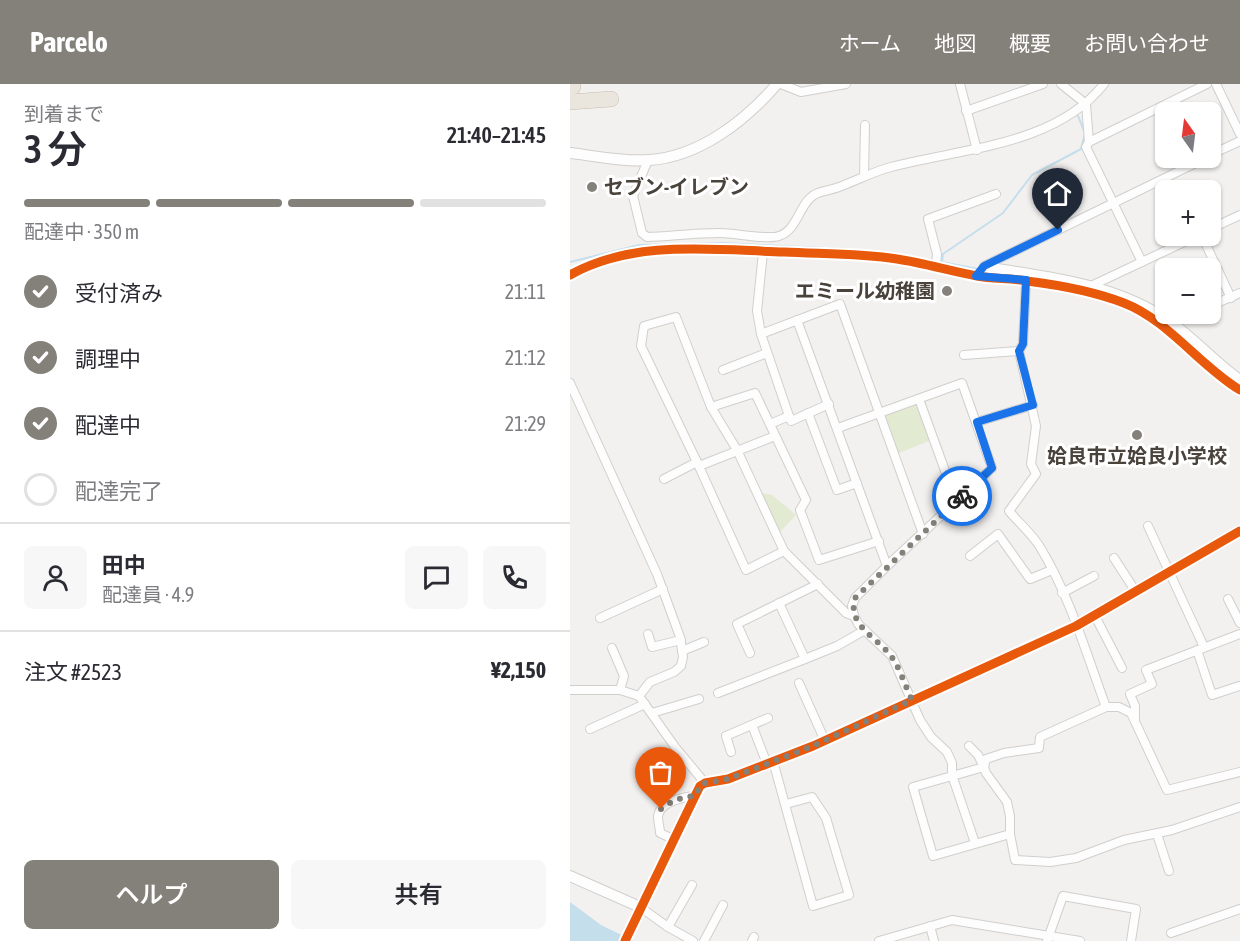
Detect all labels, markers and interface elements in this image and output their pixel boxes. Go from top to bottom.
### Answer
text: Parcelo [30,26,108,58]
text: ホーム [839,31,901,55]
text: 地図 [934,31,976,55]
text: 概要 [1009,31,1051,55]
text: お問い合わせ [1084,31,1210,55]
text: 到着まで [24,102,104,125]
north arrow [1155,102,1221,168]
map controls [1155,102,1221,324]
text: 21:40–21:45 [447,122,546,148]
text: 3 分 [24,127,87,171]
pin [1032,168,1083,230]
place label: セブン-イレブン [604,175,749,198]
icon: home [1041,177,1074,210]
marker: セブン-イレブン [585,180,599,194]
button: + [1155,180,1221,246]
text: 配達中 · 350 m [24,220,139,243]
button: − [1155,258,1221,324]
icon: check [24,275,57,308]
place label: エミール幼稚園 [795,279,935,302]
text: 受付済み [75,280,163,306]
text: 21:11 [505,280,546,303]
marker: エミール幼稚園 [940,284,954,298]
icon: check [24,341,57,374]
text: 調理中 [75,346,141,372]
text: 21:12 [505,346,546,369]
icon: check [24,407,57,440]
text: 配達中 [75,412,141,438]
text: 21:29 [505,412,546,435]
marker: 姶良市立姶良小学校 [1130,428,1144,442]
place label: 姶良市立姶良小学校 [1047,444,1227,467]
courier [932,466,992,526]
text: 配達完了 [75,478,163,504]
icon: bike [946,480,979,513]
button: person [24,546,87,609]
button: chat [405,546,468,609]
button: phone [483,546,546,609]
text: 田中 [102,552,146,578]
text: 配達員 · 4.9 [102,583,194,606]
text: ¥2,150 [491,657,546,683]
text: 注文 #2523 [24,659,122,685]
pin [635,747,686,809]
icon: bag [644,756,677,789]
button: ヘルプ [24,860,279,929]
button: 共有 [291,860,546,929]

